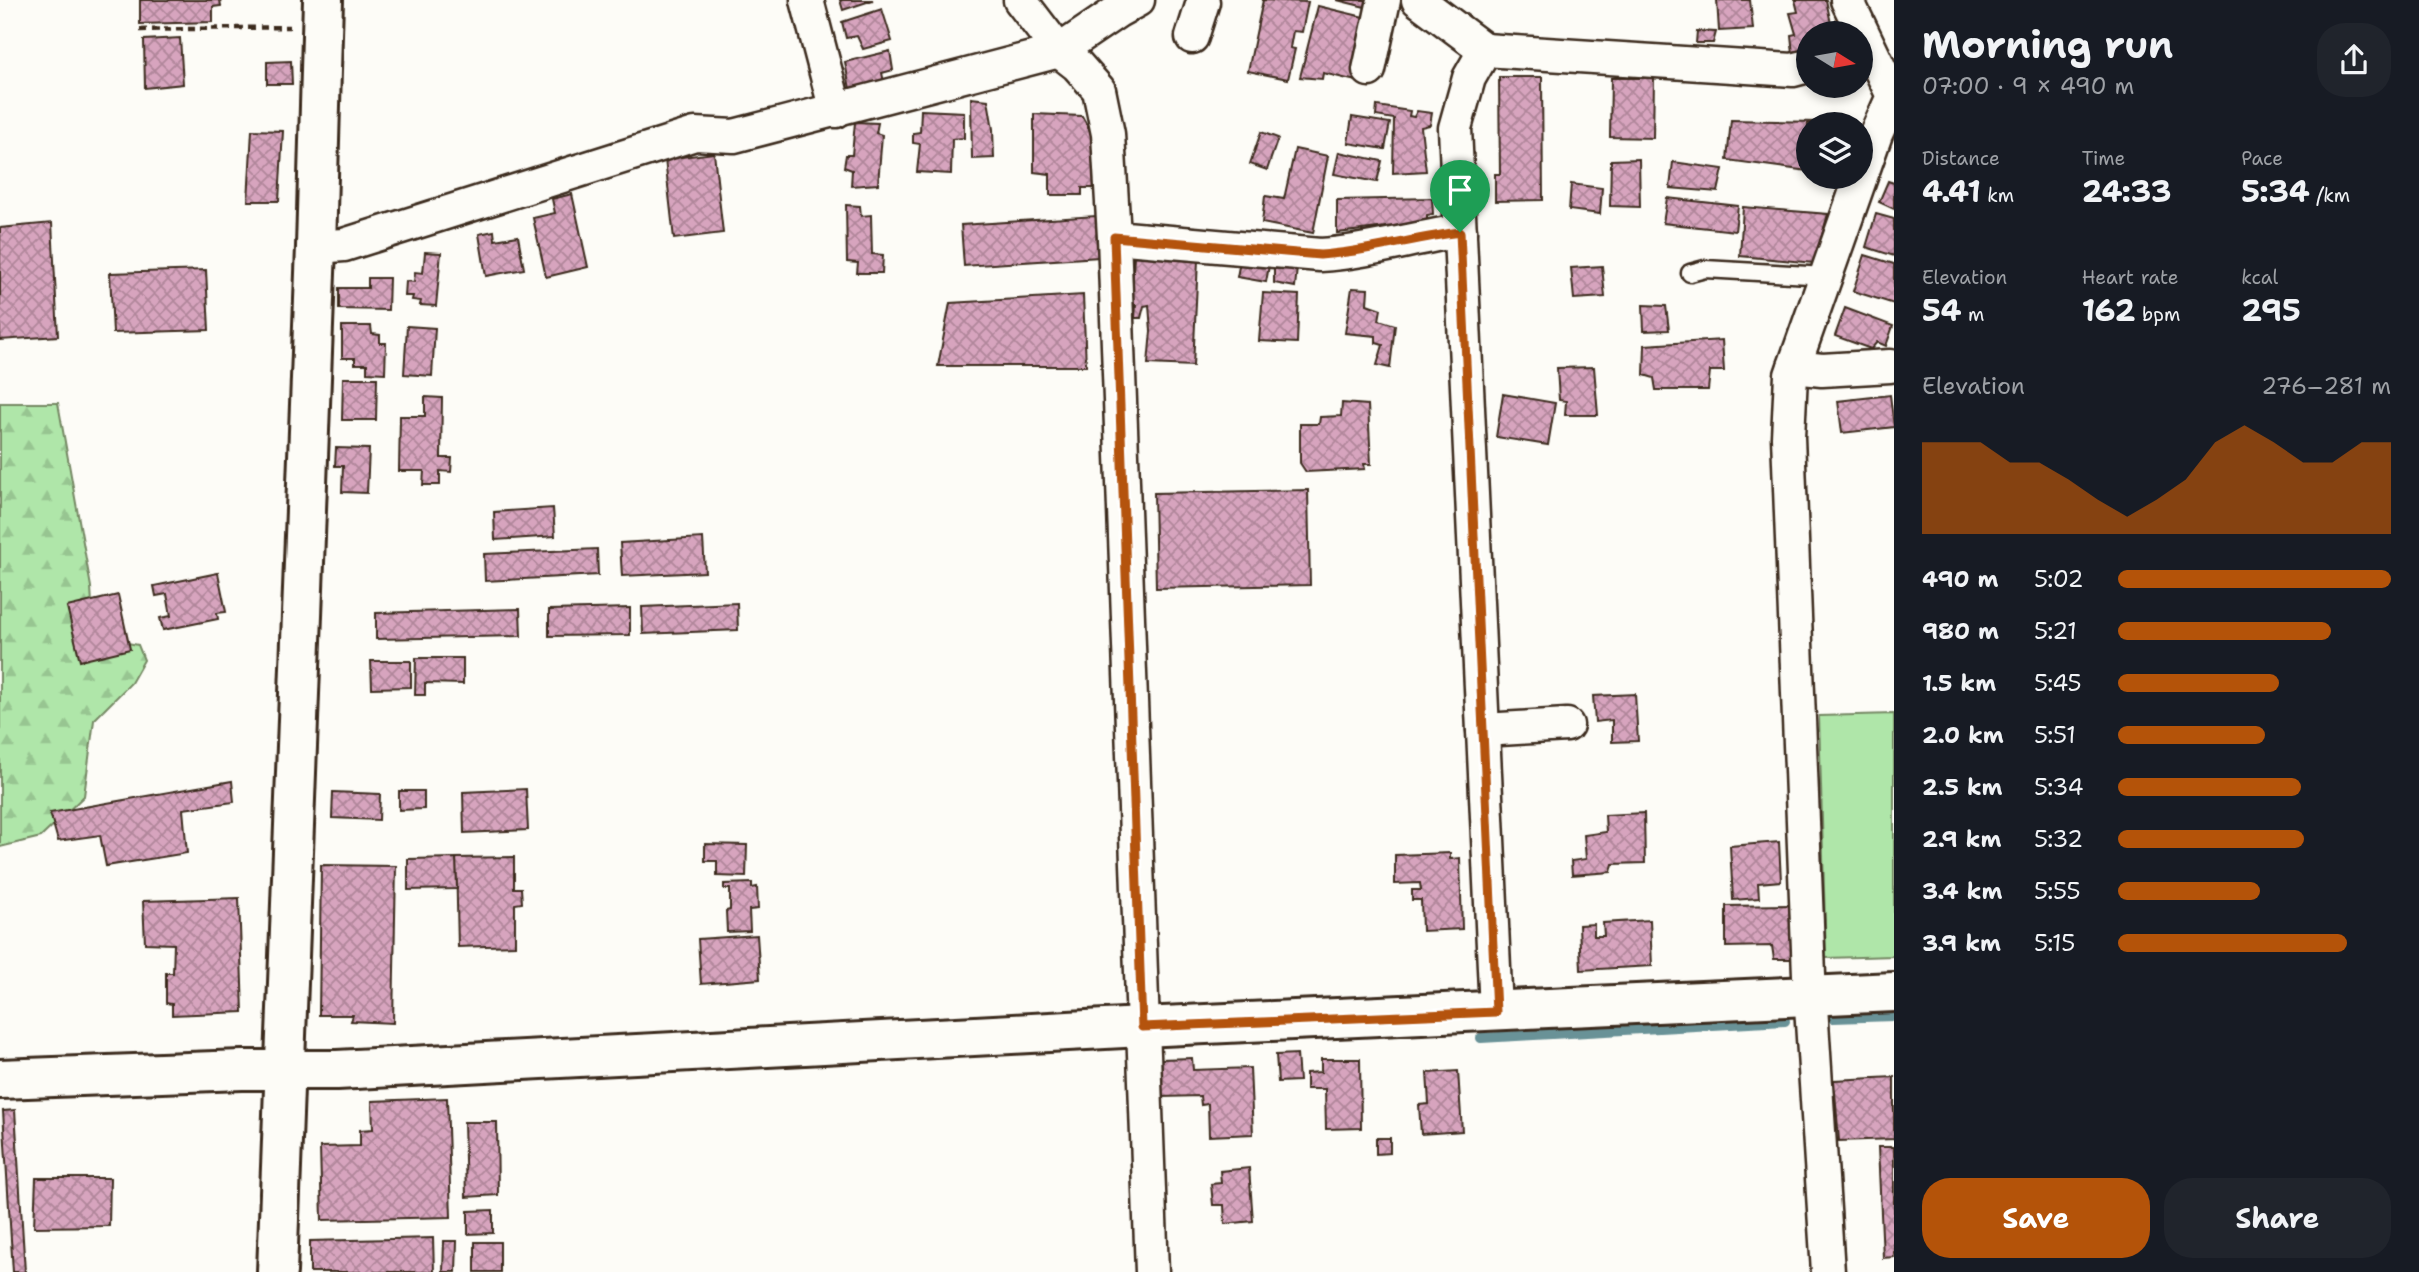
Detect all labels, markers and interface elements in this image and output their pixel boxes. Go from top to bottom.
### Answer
text: Morning run [1922,19,2173,70]
north arrow [1796,21,1872,98]
map controls [1796,21,1873,189]
button: share [2317,23,2391,97]
text: 07:00 · 9 × 490 m [1922,71,2134,101]
button: layers [1796,112,1873,189]
text: Distance [1922,146,2000,171]
text: Time [2082,146,2125,171]
text: Pace [2241,146,2283,171]
pin [1430,160,1490,232]
icon: arrive [1441,171,1479,209]
text: 4.41 [1922,171,1981,212]
text: 24:33 [2082,171,2172,212]
text: 5:34 [2241,171,2310,212]
text: km [1981,183,2014,208]
text: /km [2310,183,2350,208]
text: Elevation [1922,265,2007,290]
text: Heart rate [2082,265,2178,290]
text: kcal [2241,265,2278,290]
text: 54 [1922,290,1962,331]
text: 162 [2082,290,2136,331]
text: 295 [2241,290,2301,331]
text: m [1962,302,1984,327]
text: bpm [2136,302,2180,327]
text: Elevation [1922,371,2025,401]
text: 276–281 m [2261,371,2391,401]
text: 490 m [1922,564,1998,594]
text: 5:02 [2034,564,2084,594]
text: 980 m [1922,616,1999,646]
text: 5:21 [2034,616,2077,646]
text: 1.5 km [1922,668,1996,698]
text: 5:45 [2034,668,2082,698]
text: 2.0 km [1922,720,2004,750]
text: 5:51 [2034,720,2076,750]
text: 2.5 km [1922,772,2003,802]
text: 5:34 [2034,772,2084,802]
text: 2.9 km [1922,824,2001,854]
text: 5:32 [2034,824,2083,854]
text: 3.4 km [1922,876,2002,906]
text: 5:55 [2034,876,2080,906]
text: 3.9 km [1922,928,2001,958]
text: 5:15 [2034,928,2075,958]
button: Save [1922,1178,2150,1258]
button: Share [2164,1178,2391,1258]

